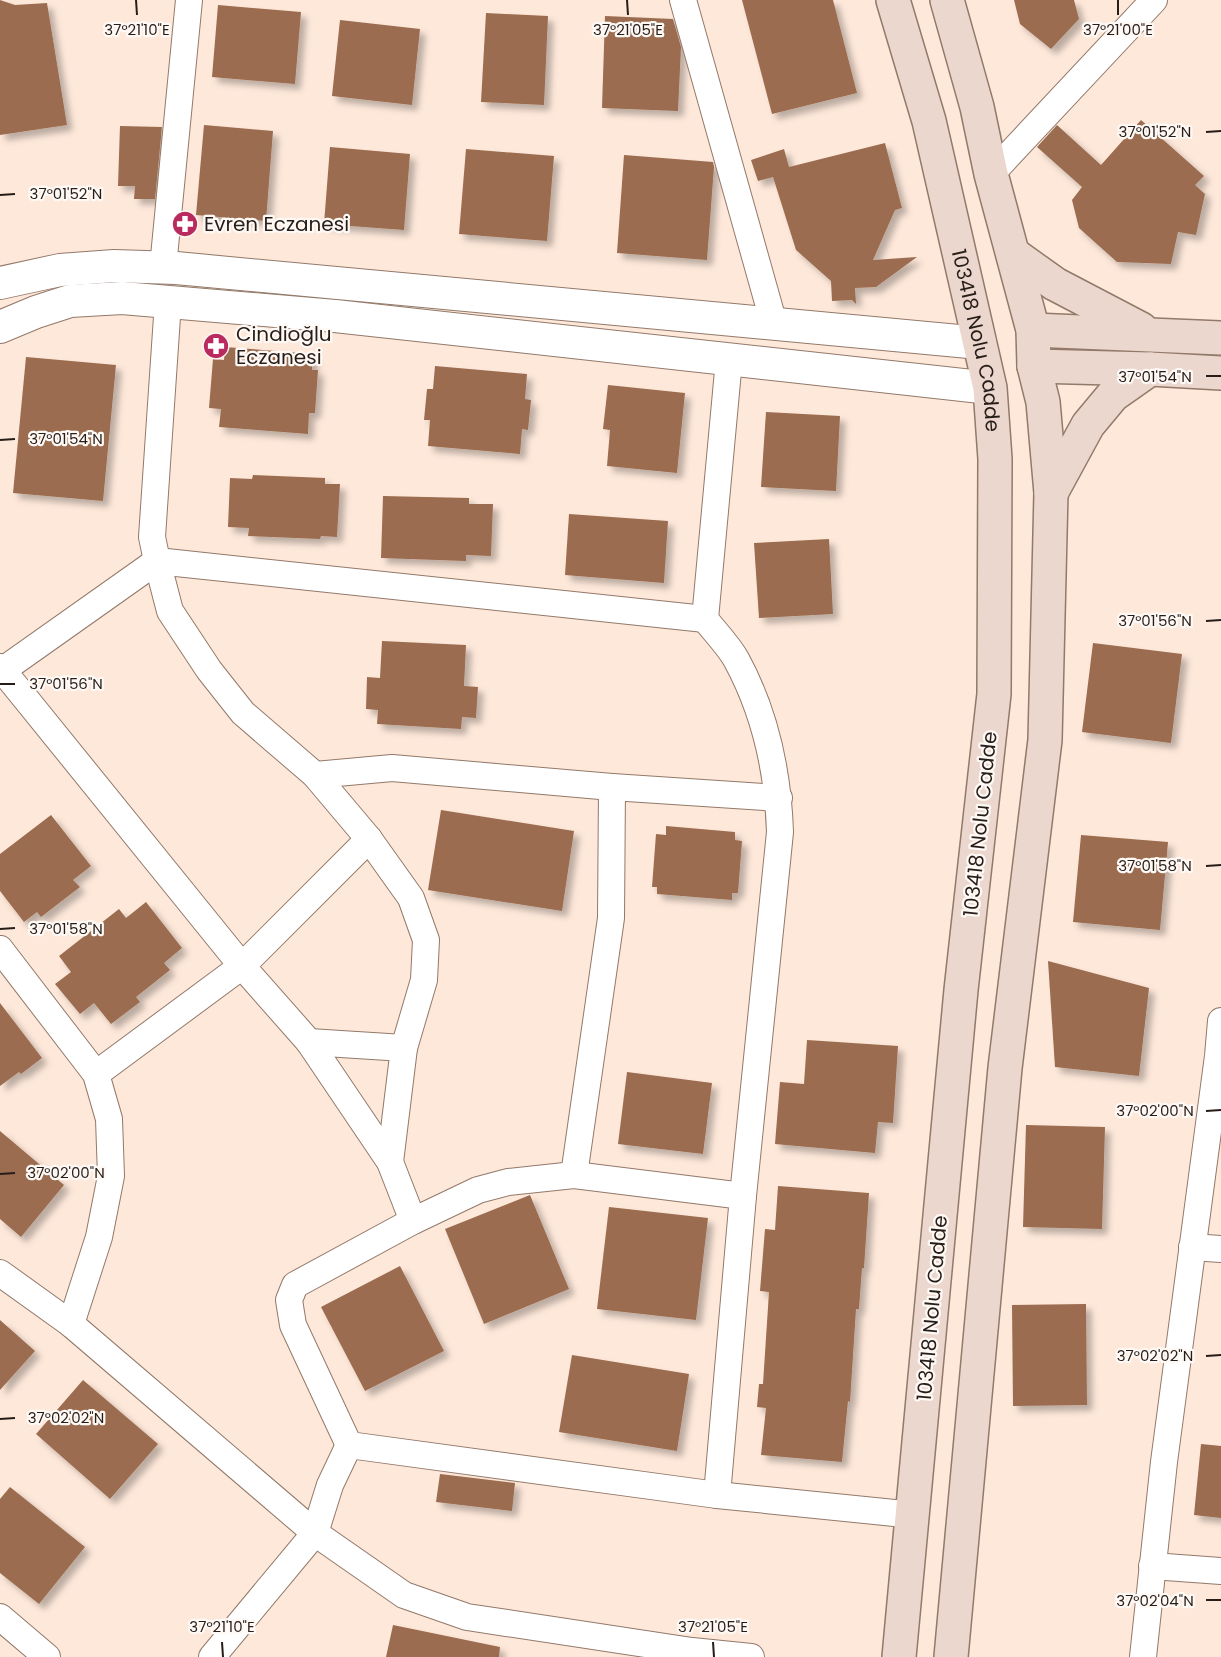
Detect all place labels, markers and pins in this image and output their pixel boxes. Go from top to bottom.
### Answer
pharmacy icon: Evren Eczanesi [170,209,200,239]
place label: Evren Eczanesi [204,210,349,238]
place label: Cindioğlu Eczanesi [236,320,332,371]
pharmacy icon: Cindioğlu Eczanesi [201,331,231,361]

